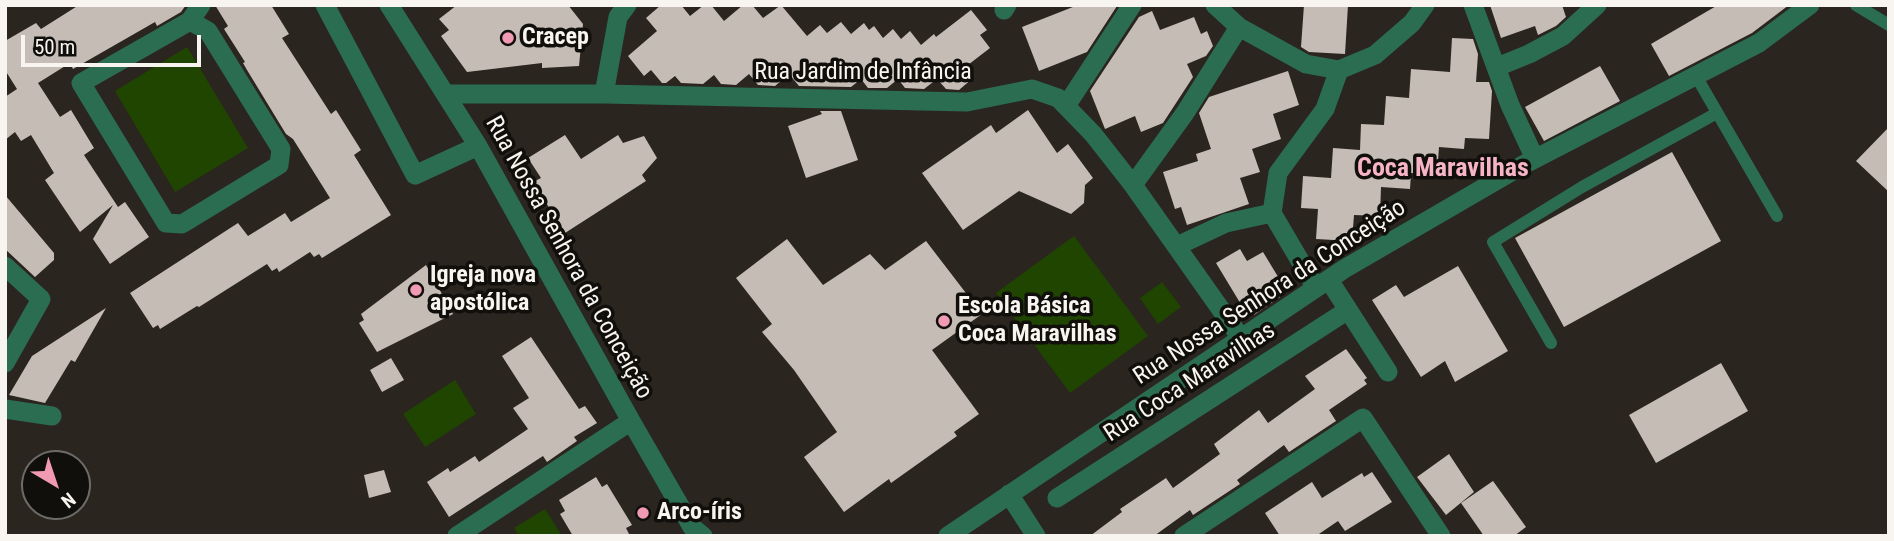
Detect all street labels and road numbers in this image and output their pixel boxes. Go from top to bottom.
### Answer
street label: Rua Jardim de Infância [754,59,972,87]
street label: Rua Nossa Senhora da Conceição [478,112,658,404]
street label: Rua Nossa Senhora da Conceição [1129,194,1411,392]
street label: Rua Coca Maravilhas [1099,317,1281,449]

